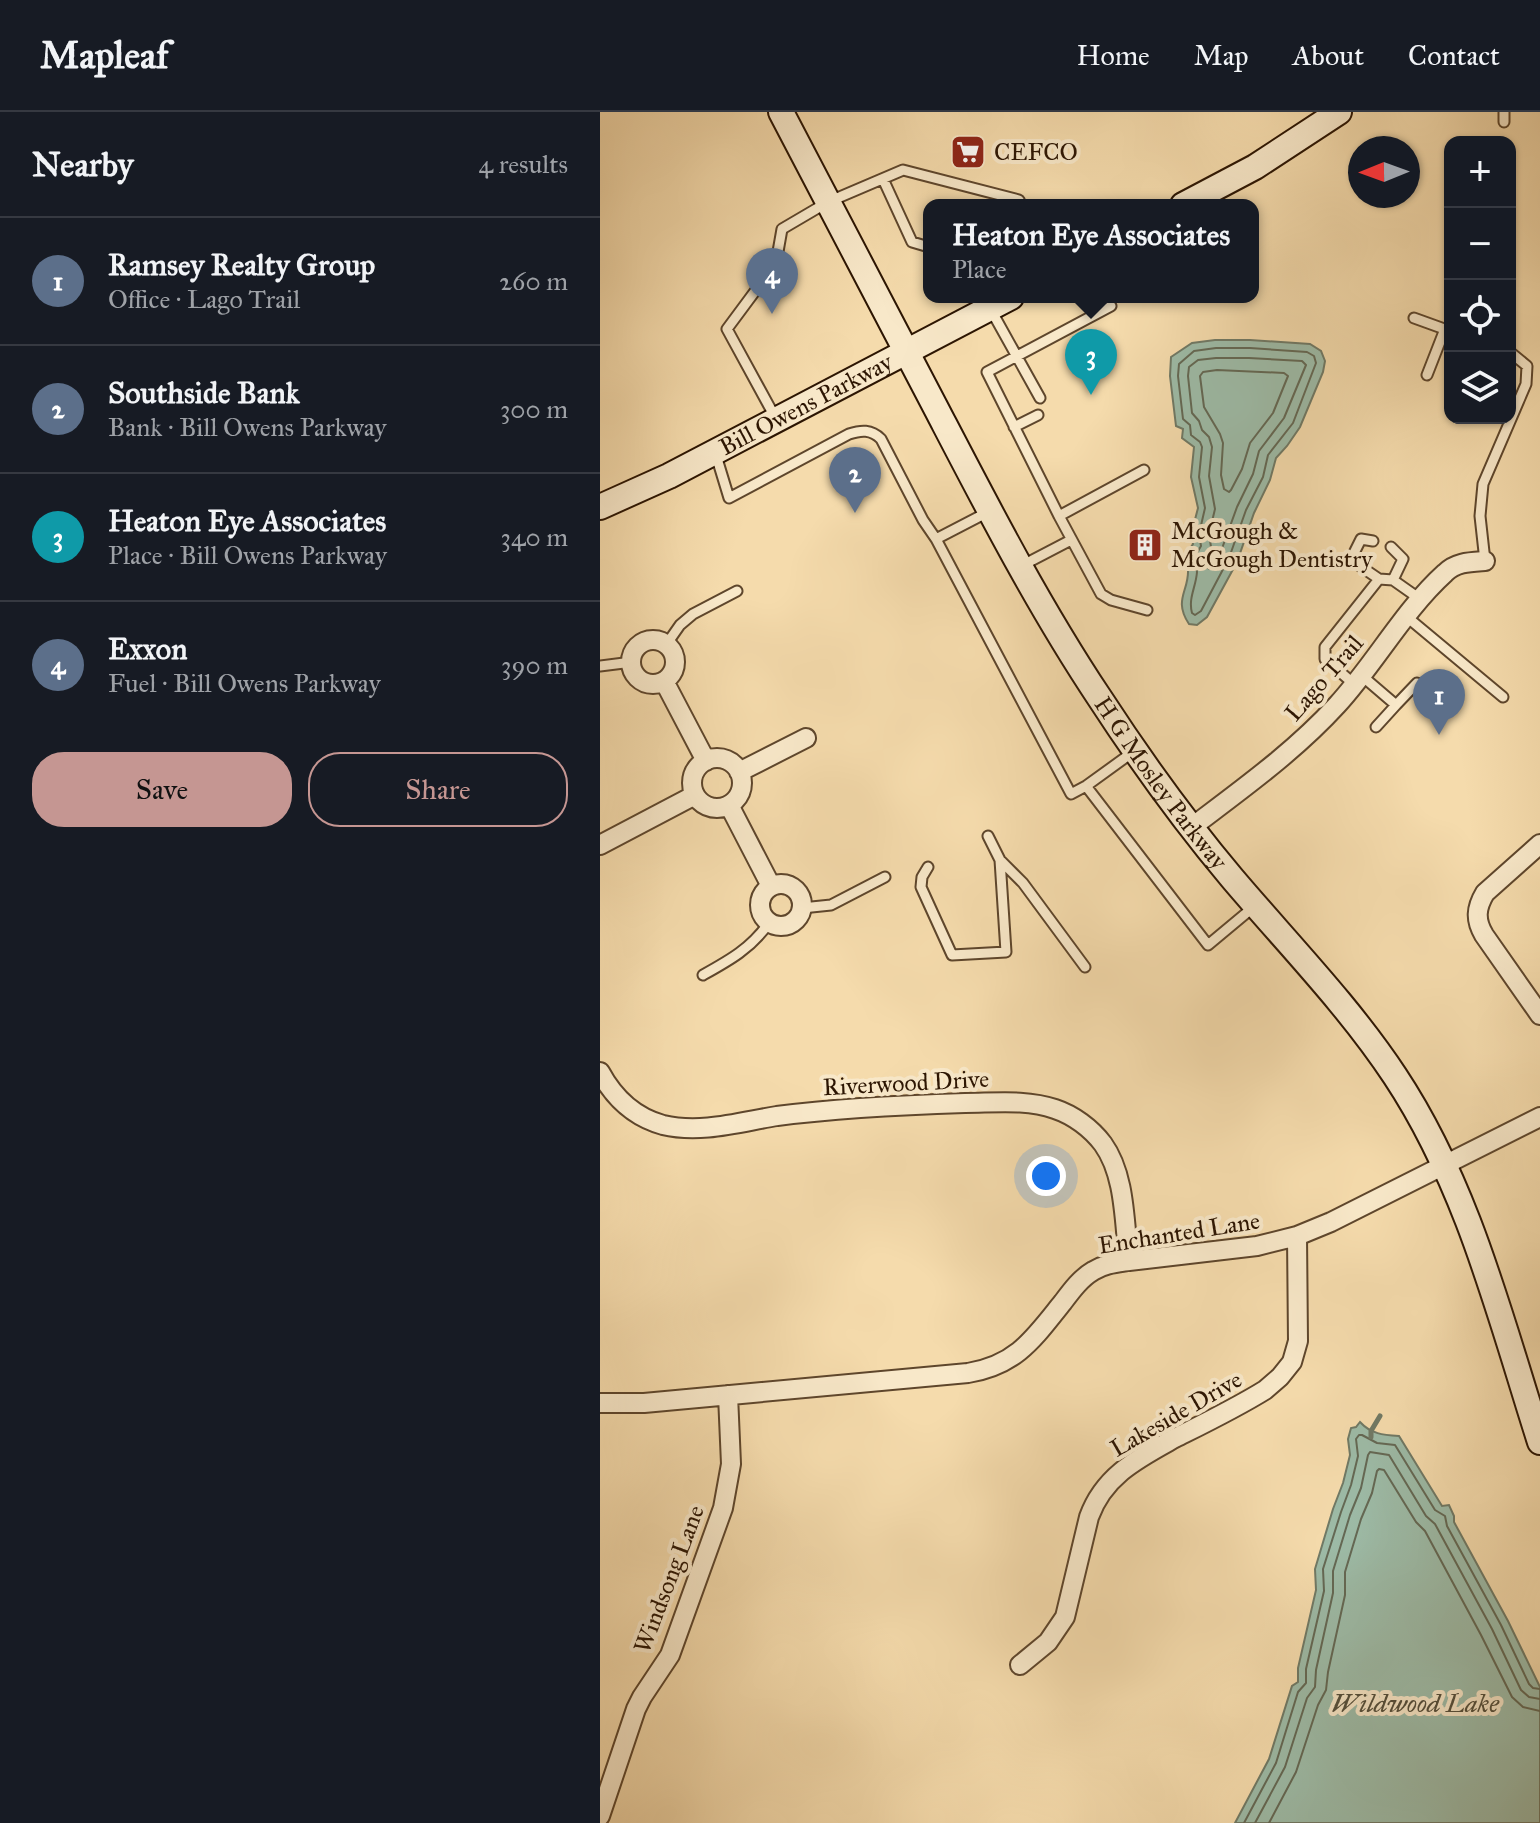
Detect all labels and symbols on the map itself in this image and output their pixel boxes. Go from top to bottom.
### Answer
supermarket icon: CEFCO [949,133,987,171]
north arrow [1348,136,1420,208]
place label: CEFCO [994,137,1078,167]
pin: 4 [746,248,798,314]
pin: 3 [1065,329,1117,395]
street label: Bill Owens Parkway [714,346,898,462]
pin: 2 [829,447,881,513]
place label: McGough & McGough Dentistry [1171,516,1373,574]
building icon: McGough & McGough Dentistry [1126,526,1164,564]
street label: Lago Trail [1278,628,1370,727]
pin: 1 [1413,669,1465,735]
street label: H G Mosley Parkway [1088,691,1234,876]
street label: Riverwood Drive [822,1064,990,1102]
your location [1026,1156,1066,1196]
street label: Enchanted Lane [1096,1205,1262,1261]
street label: Lakeside Drive [1105,1364,1247,1464]
street label: Windsong Lane [627,1501,711,1657]
water label: Wildwood Lake [1331,1687,1500,1719]

